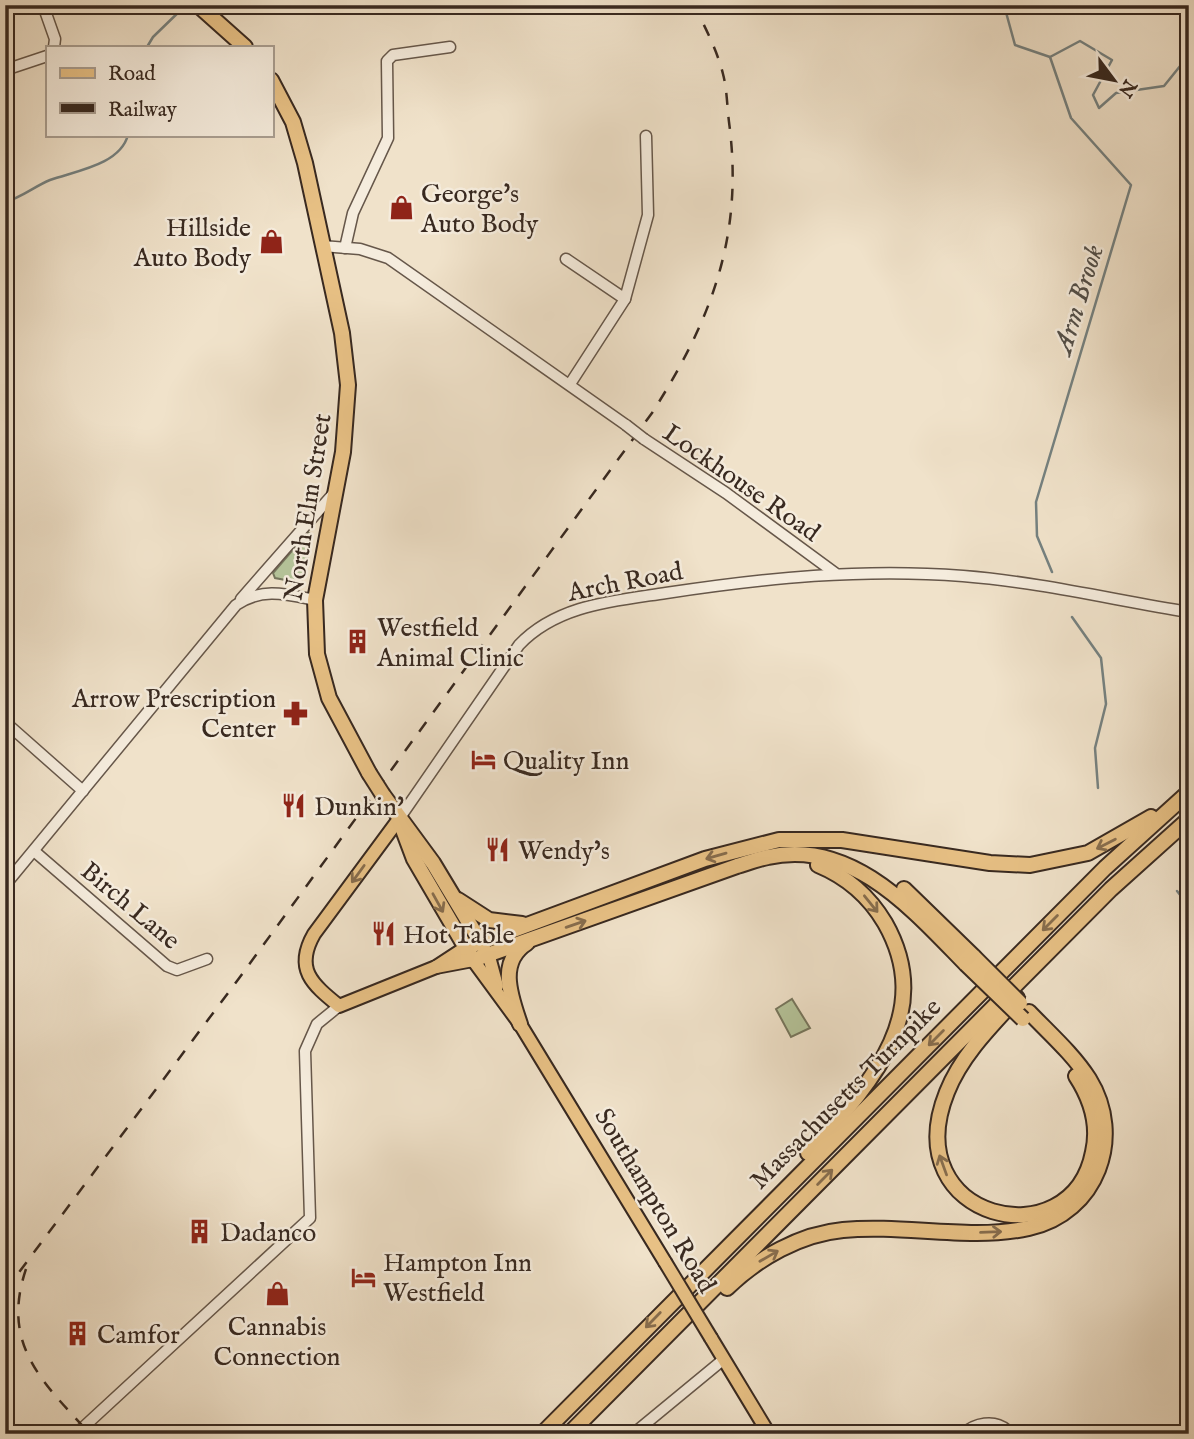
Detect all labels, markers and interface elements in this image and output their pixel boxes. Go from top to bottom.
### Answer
legend [46,46,273,136]
north arrow [1078,46,1148,116]
text: Road [108,61,156,88]
text: N [1112,74,1142,102]
text: Railway [108,97,178,124]
place label: George's Auto Body [420,178,539,241]
shop icon: George's Auto Body [387,194,415,222]
place label: Hillside Auto Body [133,212,251,275]
shop icon: Hillside Auto Body [257,228,285,256]
water label: Arm Brook [1045,241,1113,361]
street label: North Elm Street [277,411,340,603]
street label: Lockhouse Road [656,417,826,550]
street label: Arch Road [564,555,686,610]
place label: Westfield Animal Clinic [376,612,524,675]
building icon: Westfield Animal Clinic [343,628,371,656]
place label: Arrow Prescription Center [71,683,276,746]
pharmacy icon: Arrow Prescription Center [282,699,310,727]
place label: Quality Inn [503,745,629,778]
hotel icon: Quality Inn [469,746,497,774]
place label: Dunkin' [314,791,404,824]
restaurant icon: Dunkin' [280,792,308,820]
place label: Wendy's [518,835,610,868]
restaurant icon: Wendy's [484,836,512,864]
one-way arrow [1096,838,1117,851]
one-way arrow [705,851,727,864]
street label: Birch Lane [74,855,187,957]
one-way arrow [351,864,365,883]
one-way arrow [431,892,445,912]
one-way arrow [863,894,879,912]
one-way arrow [1042,915,1059,932]
one-way arrow [565,917,587,930]
place label: Hot Table [403,919,515,952]
restaurant icon: Hot Table [369,920,397,948]
street label: Massachusetts Turnpike [743,991,949,1197]
one-way arrow [927,1029,944,1046]
street label: Southampton Road [587,1102,723,1299]
one-way arrow [936,1154,948,1176]
one-way arrow [816,1169,833,1186]
place label: Dadanco [220,1217,316,1250]
building icon: Dadanco [186,1218,214,1246]
one-way arrow [980,1225,1003,1238]
place label: Hampton Inn Westfield [383,1247,532,1310]
one-way arrow [758,1249,778,1263]
hotel icon: Hampton Inn Westfield [349,1263,377,1291]
shop icon: Cannabis Connection [263,1280,291,1308]
place label: Cannabis Connection [214,1311,341,1374]
one-way arrow [645,1311,662,1328]
place label: Camfor [97,1319,180,1352]
building icon: Camfor [63,1320,91,1348]

